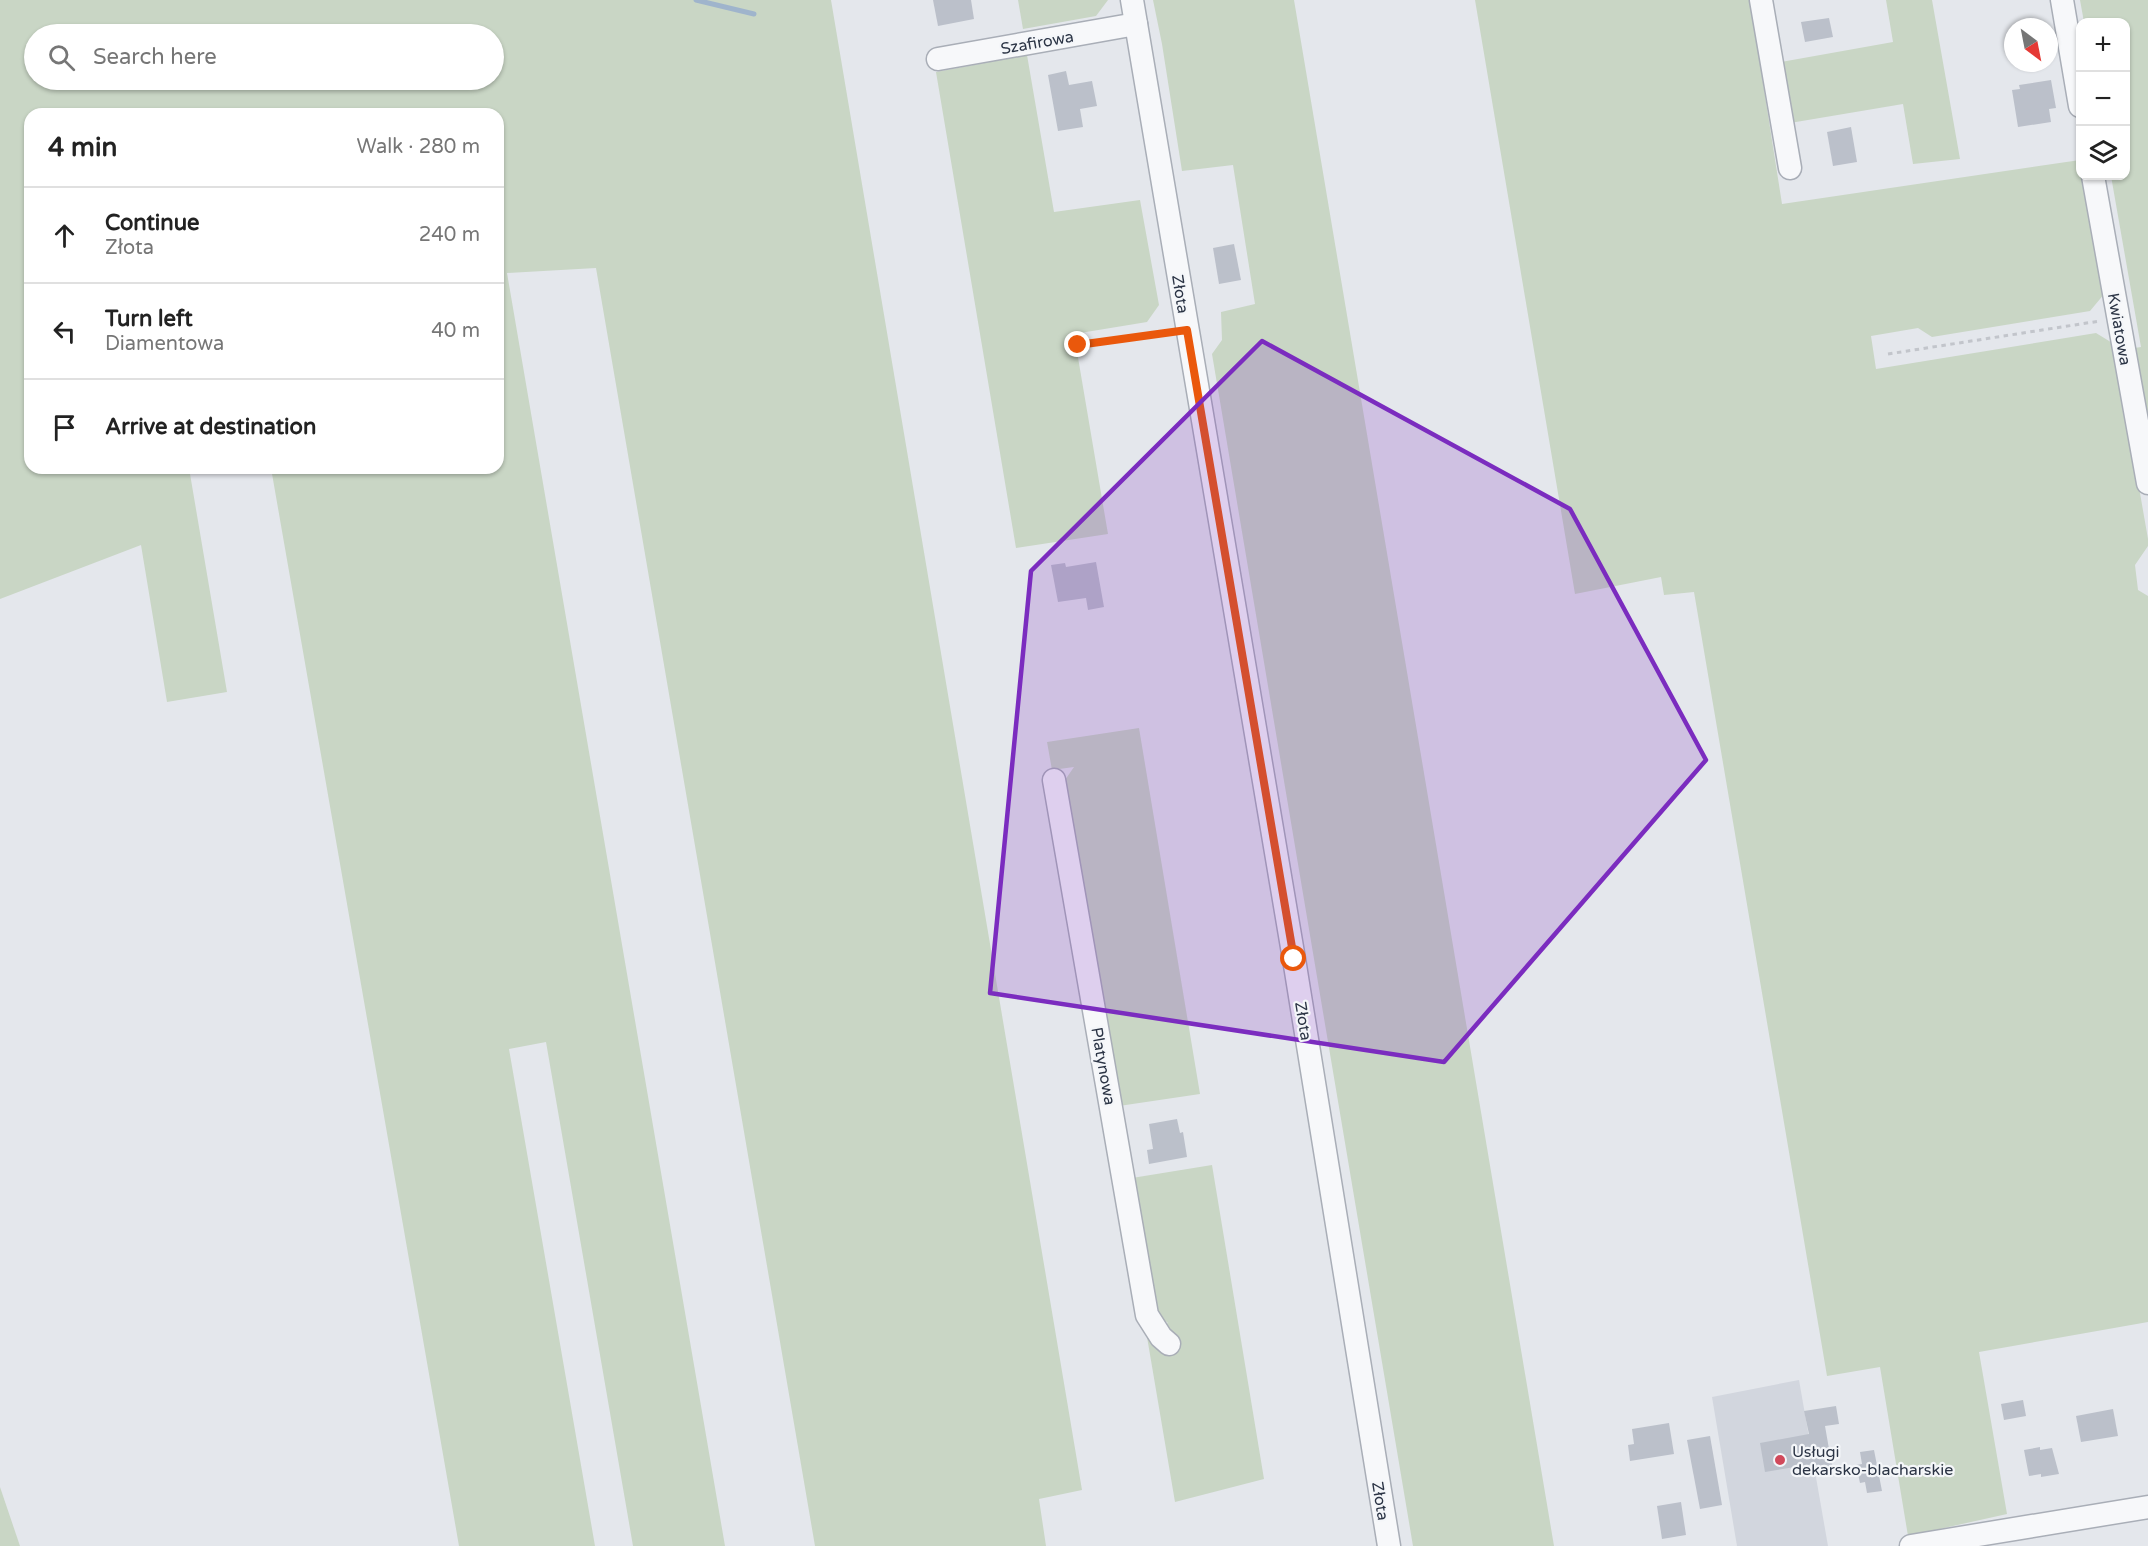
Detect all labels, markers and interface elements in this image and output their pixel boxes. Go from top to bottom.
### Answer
north arrow [2004,18,2058,72]
map controls [2076,18,2130,180]
button: + [2076,18,2130,72]
search box [24,24,504,90]
street label: Szafirowa [999,27,1075,59]
icon: search [45,41,78,74]
text: Search here [93,44,217,70]
button: − [2076,72,2130,126]
button: layers [2076,126,2130,180]
text: 4 min [48,132,117,163]
text: Walk · 280 m [357,135,480,159]
text: Continue [105,210,200,236]
icon: ahead [48,219,81,252]
text: 240 m [419,223,480,247]
text: Złota [105,236,154,260]
street label: Złota [1167,273,1193,315]
street label: Kwiatowa [2103,291,2135,367]
text: Turn left [105,306,193,332]
icon: left [48,315,81,348]
text: 40 m [431,319,480,343]
route end [1064,331,1090,357]
text: Diamentowa [105,332,224,356]
icon: arrive [48,411,81,444]
text: Arrive at destination [105,414,316,440]
route start [1280,945,1306,971]
street label: Złota [1290,1000,1316,1042]
street label: Platynowa [1086,1026,1120,1107]
place label: Usługi dekarsko-blacharskie [1792,1442,1953,1480]
marker: Usługi dekarsko-blacharskie [1773,1453,1787,1467]
street label: Złota [1367,1480,1393,1522]

